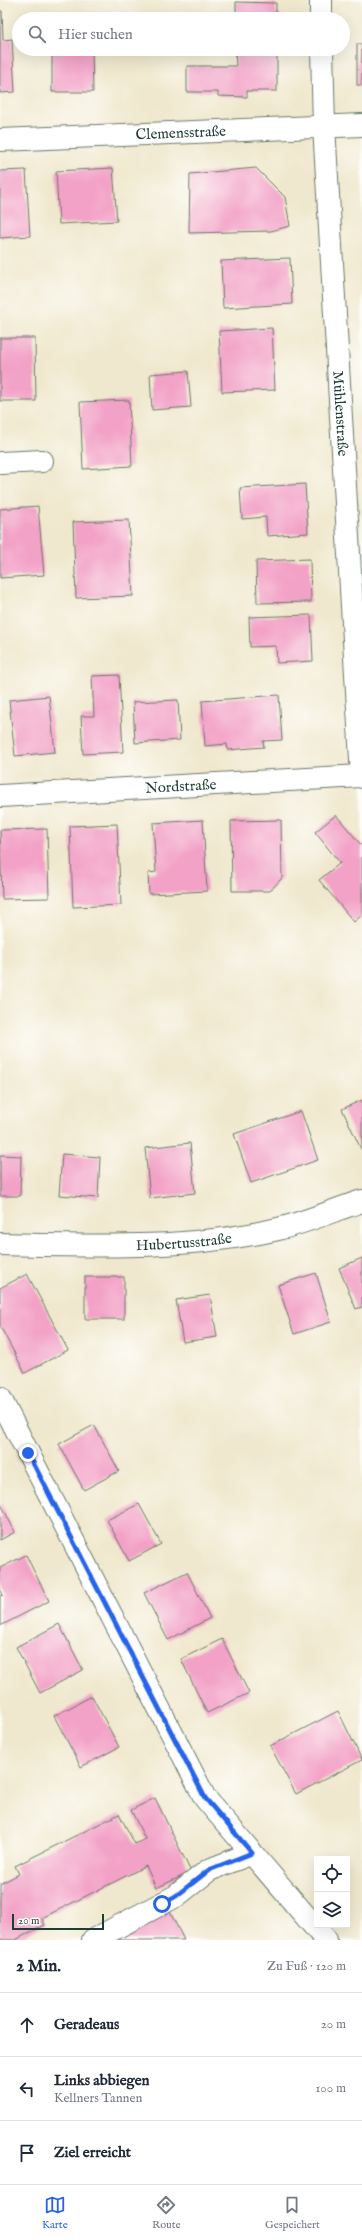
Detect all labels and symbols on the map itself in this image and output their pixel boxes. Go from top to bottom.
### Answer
street label: Clemensstraße [135,122,227,144]
street label: Mühlenstraße [328,370,352,457]
street label: Nordstraße [145,775,217,798]
street label: Hubertusstraße [136,1229,233,1255]
route end [19,1444,37,1462]
route start [153,1895,171,1913]
scale bar [12,1912,104,1931]

